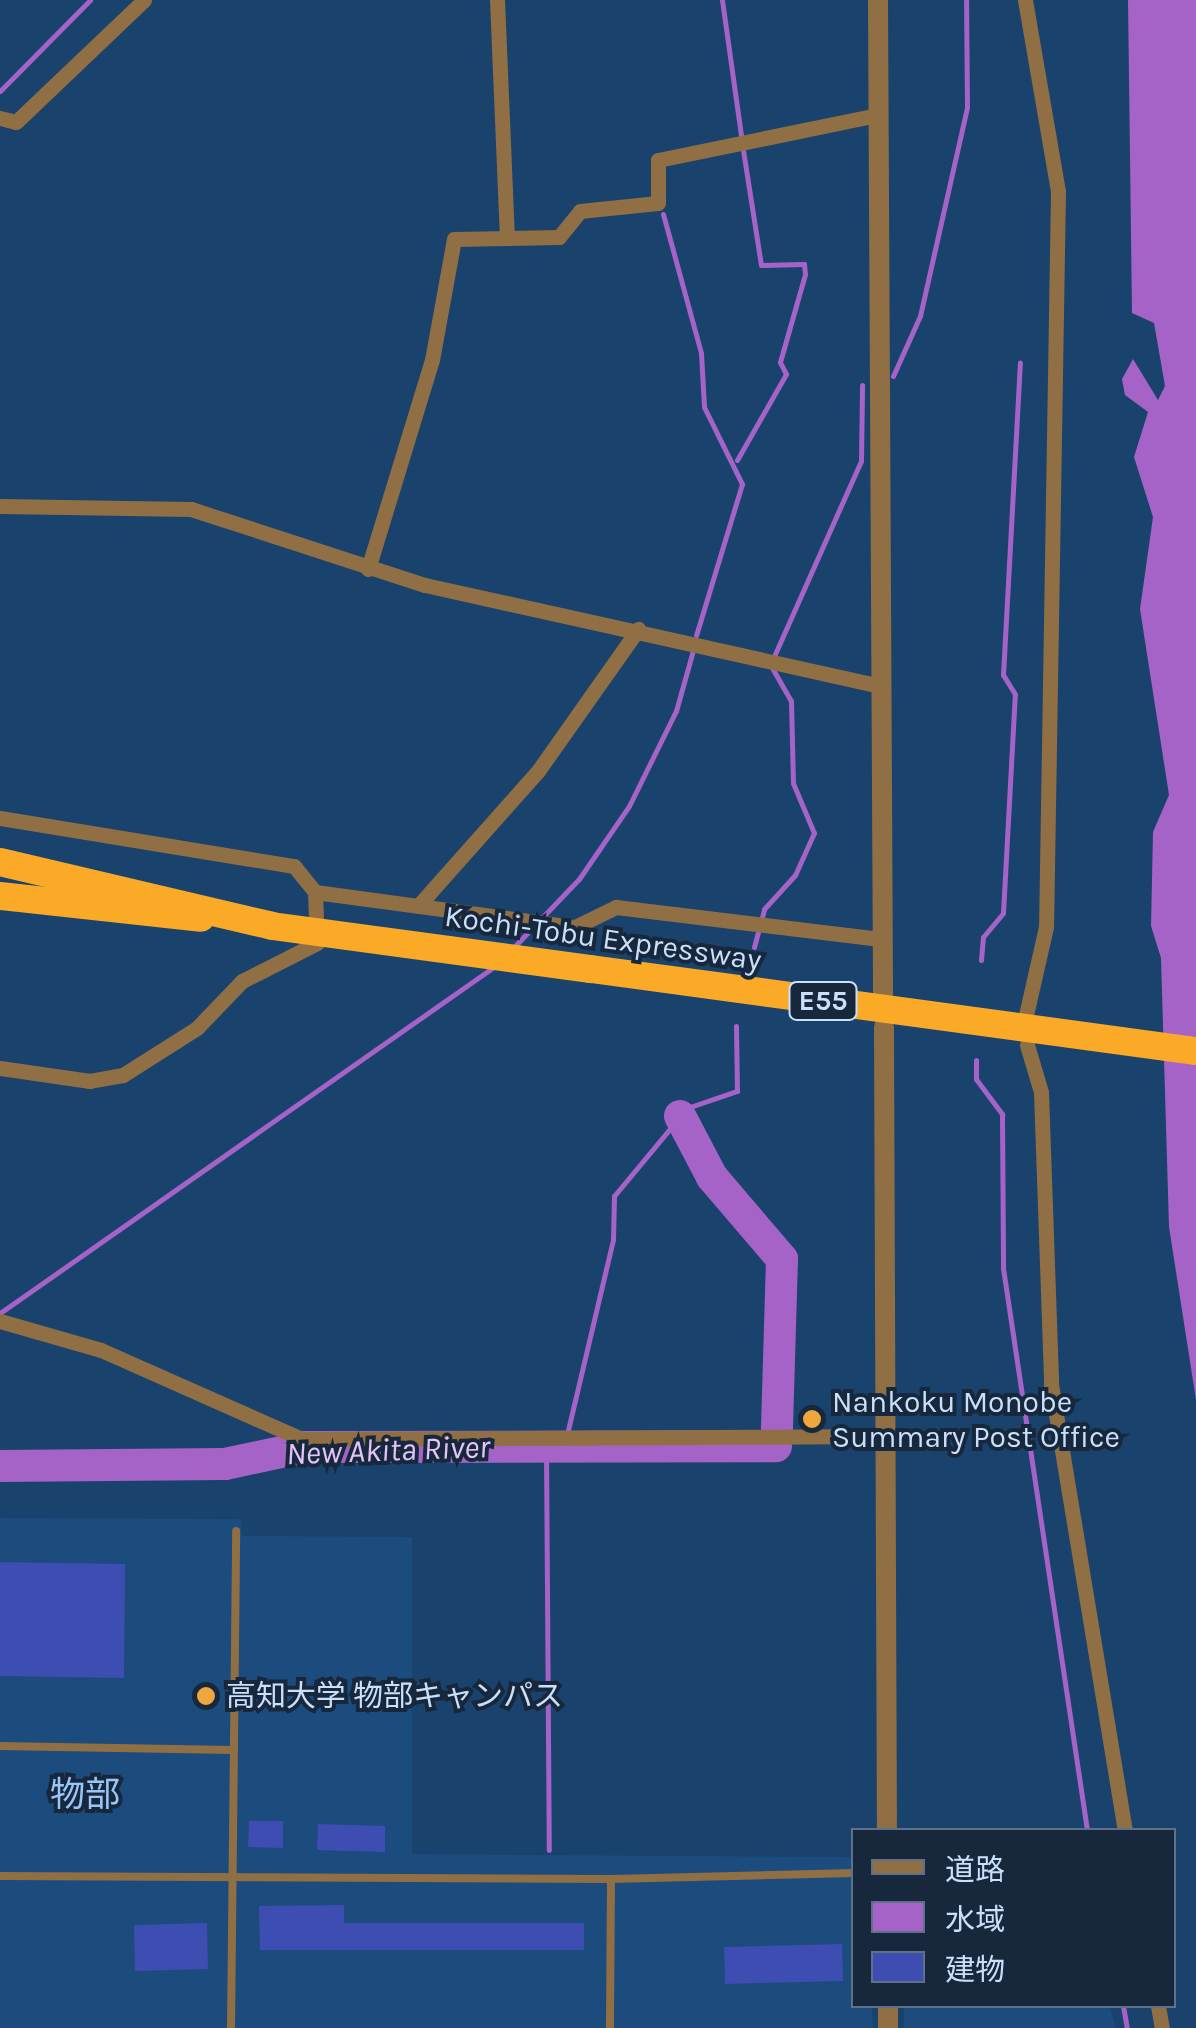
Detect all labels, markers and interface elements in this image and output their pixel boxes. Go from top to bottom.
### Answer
street label: Kochi-Tobu Expressway [442,898,764,978]
road number: E55 [788,978,858,1024]
place label: Nankoku Monobe Summary Post Office [832,1384,1120,1454]
marker: Nankoku Monobe Summary Post Office [801,1408,823,1430]
water label: New Akita River [285,1428,491,1474]
place label: 高知大学 物部キャンパス [226,1678,563,1714]
marker: 高知大学 物部キャンパス [195,1685,217,1707]
district label: 物部 [50,1774,120,1816]
legend [851,1828,1176,2008]
text: 道路 [945,1852,1005,1888]
text: 水域 [945,1902,1005,1938]
text: 建物 [945,1952,1005,1988]

